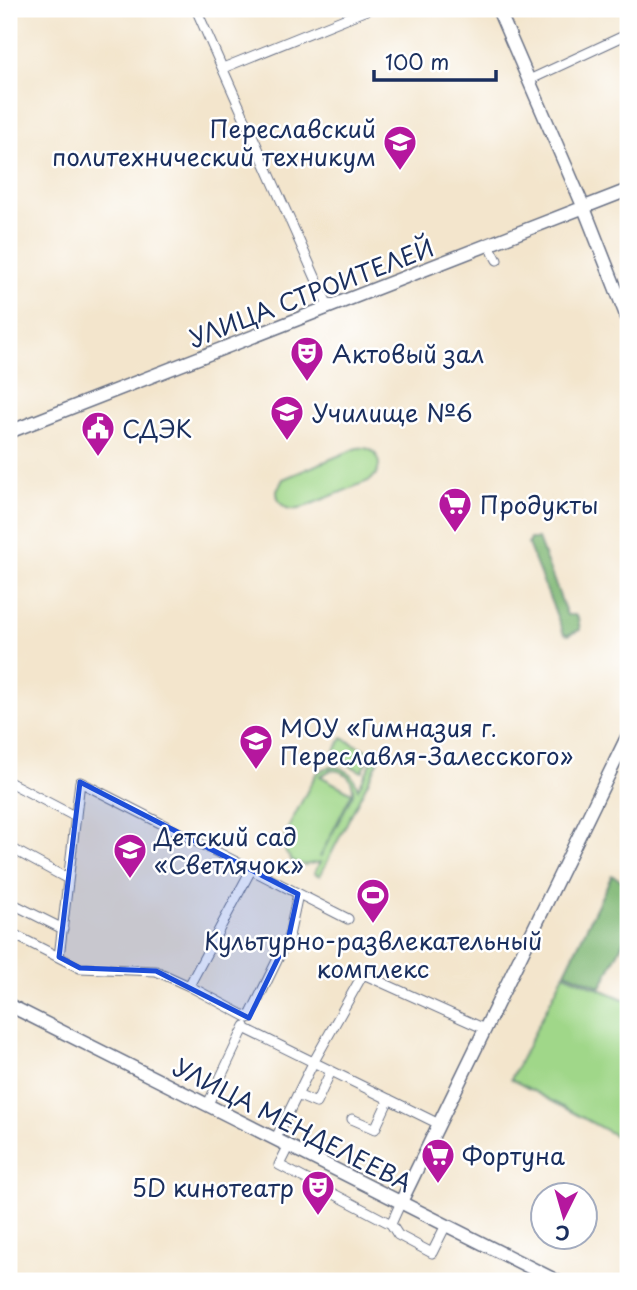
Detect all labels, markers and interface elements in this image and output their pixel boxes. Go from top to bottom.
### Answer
scale bar [374,38,497,82]
text: 100 m [385,45,449,77]
place label: Переславский политехнический техникум [52,110,376,174]
school or university icon: Переславский политехнический техникум [381,123,419,172]
street label: УЛИЦА СТРОИТЕЛЕЙ [183,229,439,355]
theatre icon: Актовый зал [288,334,326,383]
place label: Актовый зал [332,335,484,371]
school or university icon: Училище №6 [268,393,306,442]
place label: Училище №6 [312,394,473,430]
public building icon: СДЭК [79,409,117,458]
place label: СДЭК [122,410,192,446]
supermarket icon: Продукты [436,485,474,534]
place label: Продукты [480,486,599,522]
place label: МОУ «Гимназия г. Переславля-Залесского» [280,709,573,773]
school or university icon: МОУ «Гимназия г. Переславля-Залесского» [237,722,275,771]
place label: Детский сад «Светлячок» [153,818,304,882]
school or university icon: Детский сад «Светлячок» [111,831,149,880]
sports icon: Культурно-развлекательный комплекс [354,876,392,925]
place label: Культурно-развлекательный комплекс [204,922,542,986]
street label: УЛИЦА МЕНДЕЛЕЕВА [167,1048,419,1200]
supermarket icon: Фортуна [419,1136,457,1185]
place label: Фортуна [462,1137,565,1173]
theatre icon: 5D кинотеатр [299,1168,337,1217]
place label: 5D кинотеатр [132,1169,294,1205]
north arrow [528,1182,598,1252]
text: С [554,1219,571,1249]

